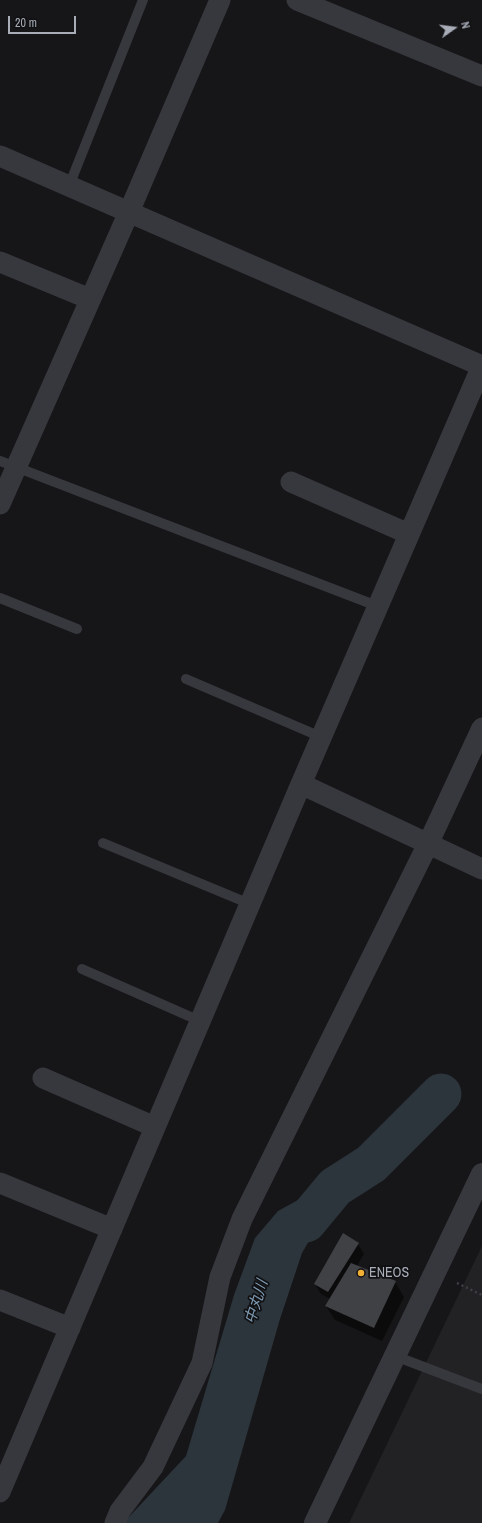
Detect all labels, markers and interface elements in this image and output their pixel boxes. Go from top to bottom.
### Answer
scale bar [10,8,78,34]
north arrow [434,8,474,48]
text: 20 m [15,15,37,31]
text: N [458,20,473,30]
place label: ENEOS [369,1265,409,1281]
marker: ENEOS [356,1268,366,1278]
water label: 中丸川 [242,1278,272,1326]

